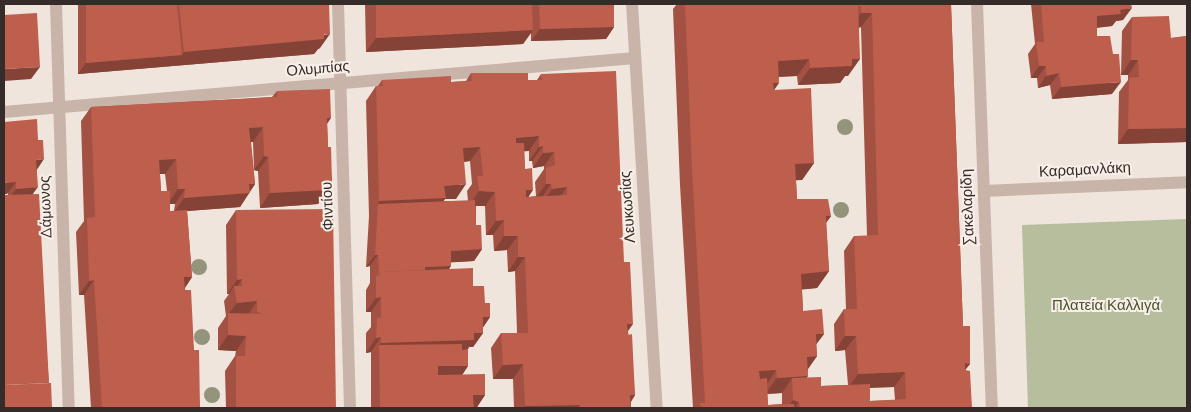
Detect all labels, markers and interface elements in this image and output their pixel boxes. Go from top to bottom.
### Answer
street label: Ολυμπίας [286,57,350,81]
street label: Καραμανλάκη [1039,159,1131,181]
street label: Σακελαρίδη [958,169,978,245]
street label: Λευκωσίας [616,170,640,244]
street label: Δάμωνος [36,175,56,239]
street label: Φιντίου [318,181,338,231]
park label: Πλατεία Καλλιγά [1052,297,1160,315]

